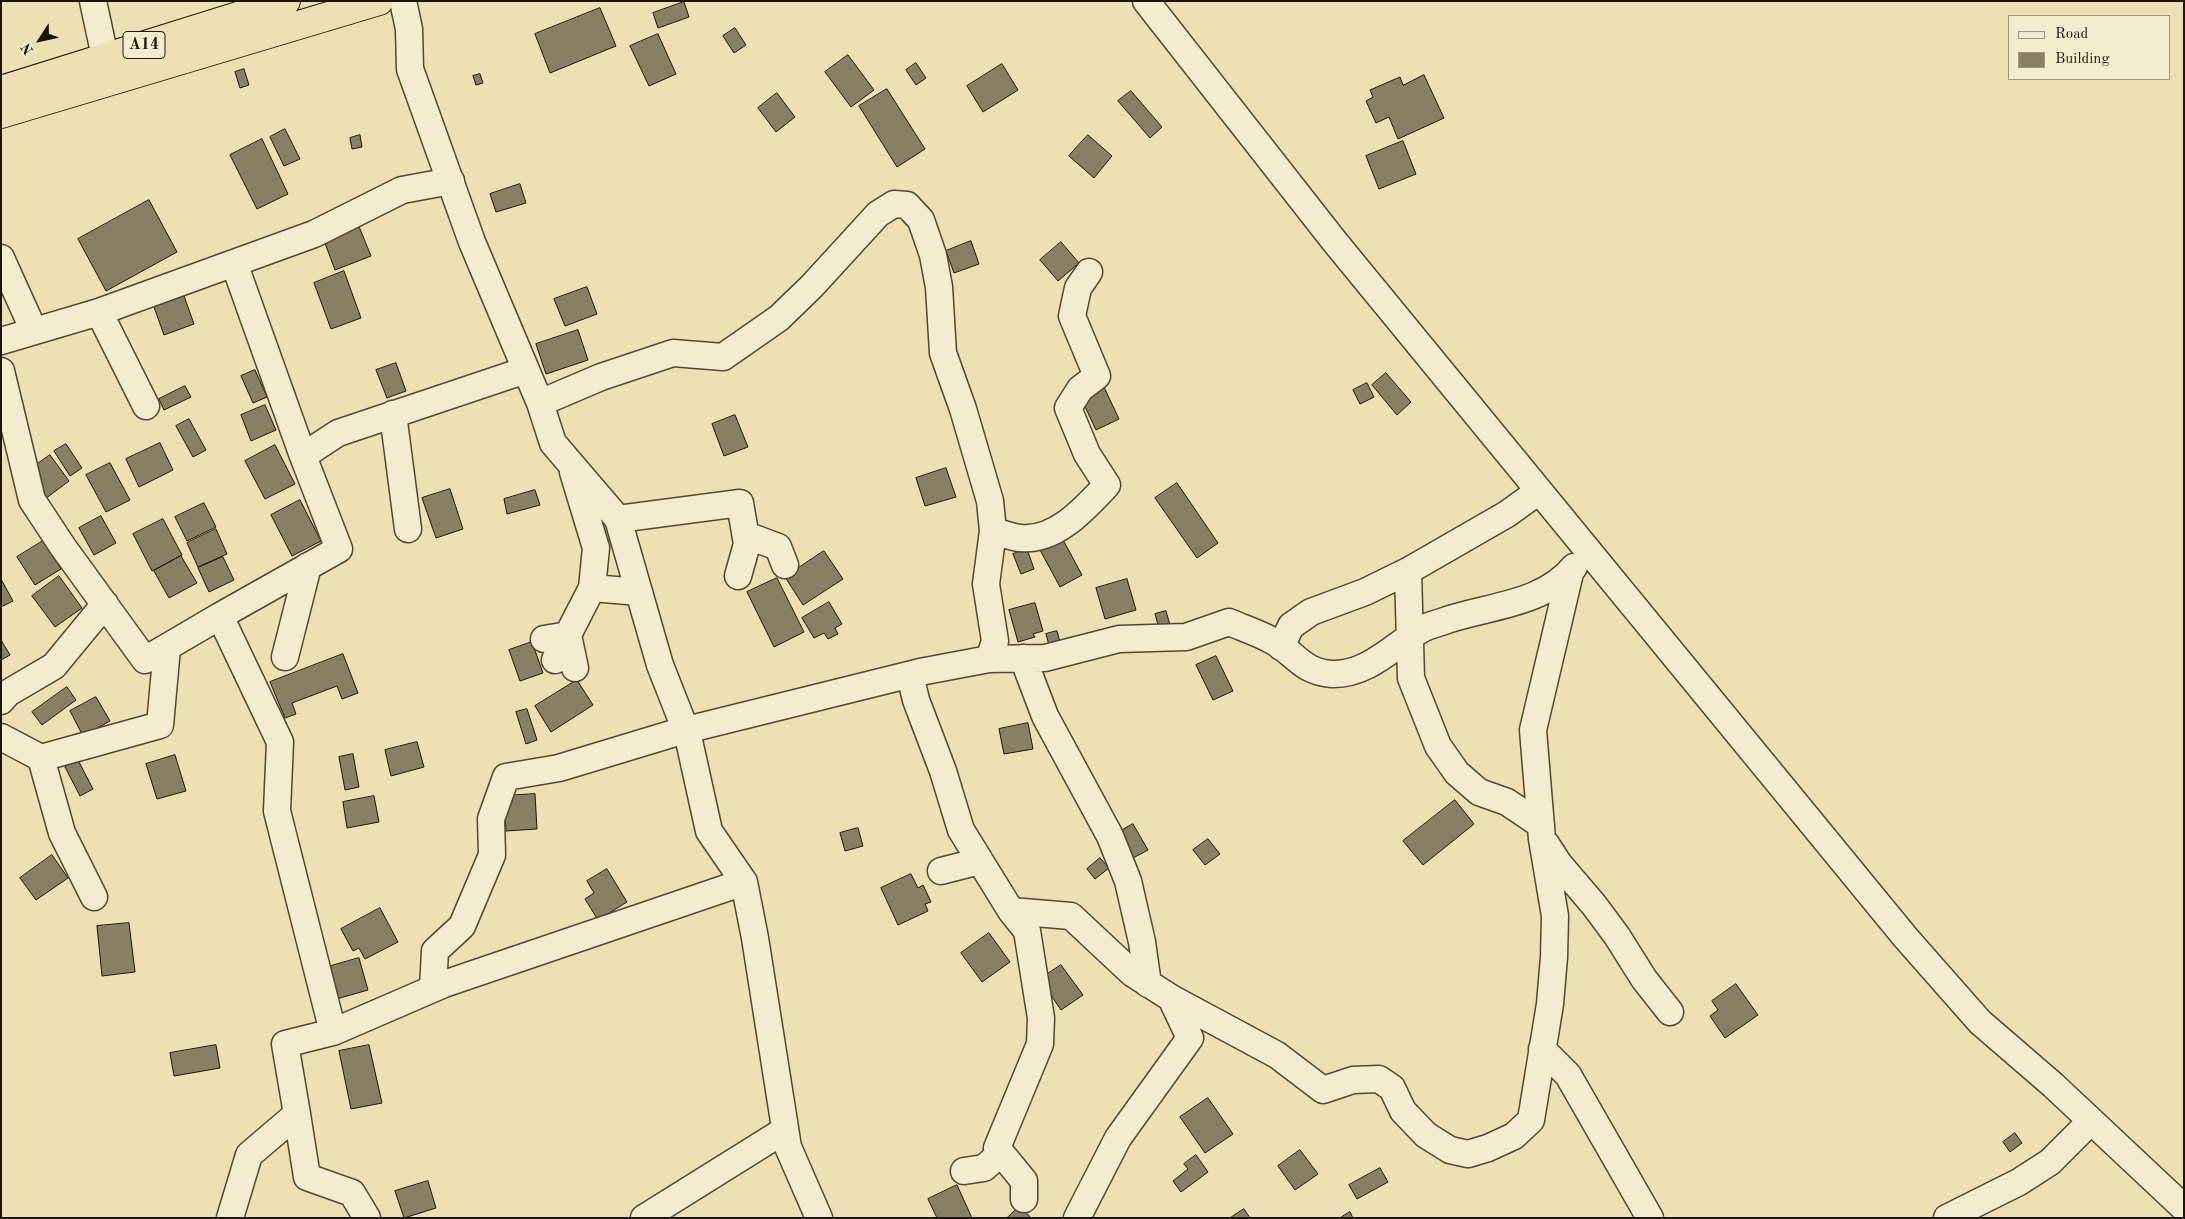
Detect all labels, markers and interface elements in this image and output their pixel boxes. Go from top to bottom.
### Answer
north arrow [15,15,65,65]
legend [2008,15,2170,80]
text: Road [2055,27,2088,42]
road number: A14 [123,32,165,58]
text: N [19,40,37,57]
text: Building [2055,52,2110,67]

